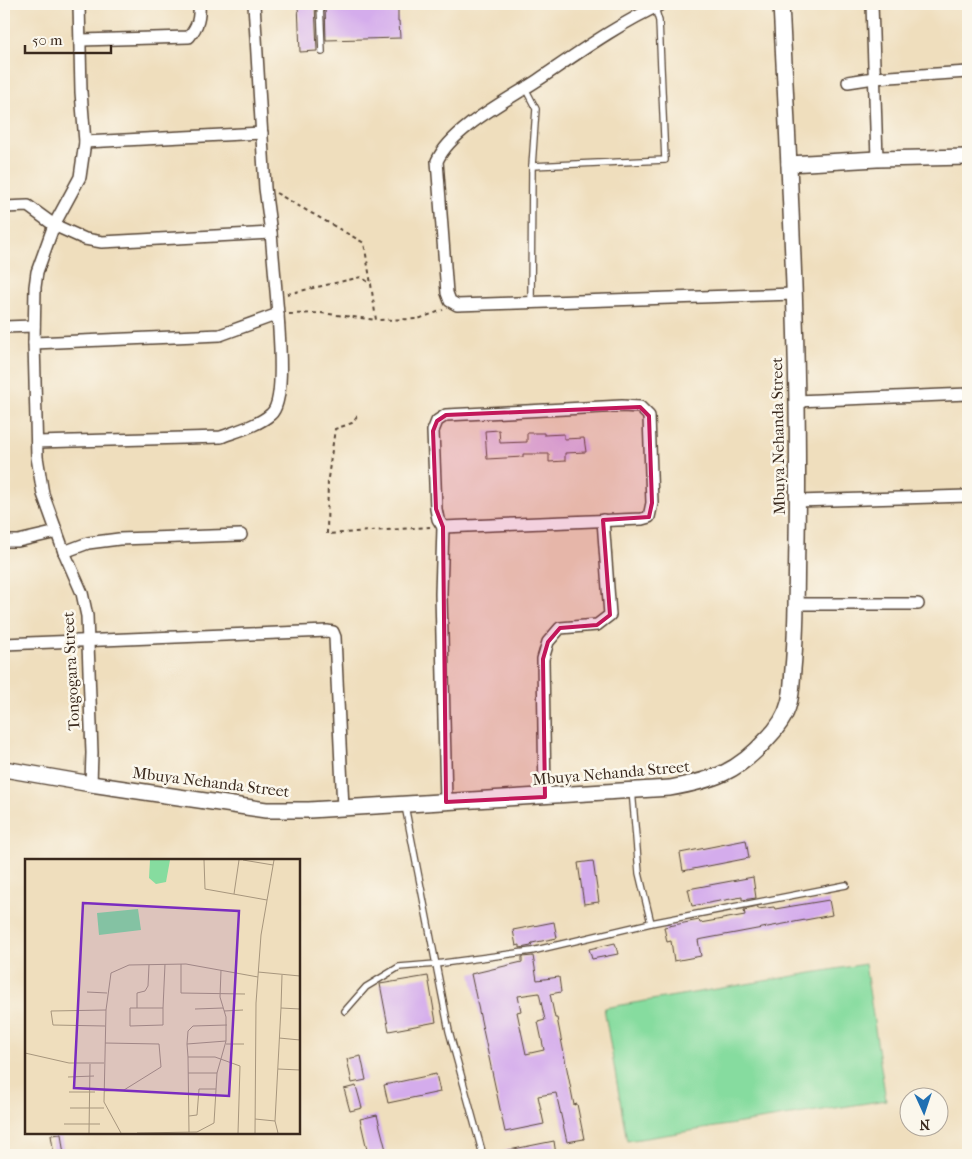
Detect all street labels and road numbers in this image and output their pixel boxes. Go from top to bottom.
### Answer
street label: Mbuya Nehanda Street [767,357,789,515]
street label: Tongogara Street [58,611,84,731]
street label: Mbuya Nehanda Street [531,757,691,789]
street label: Mbuya Nehanda Street [131,763,291,801]

